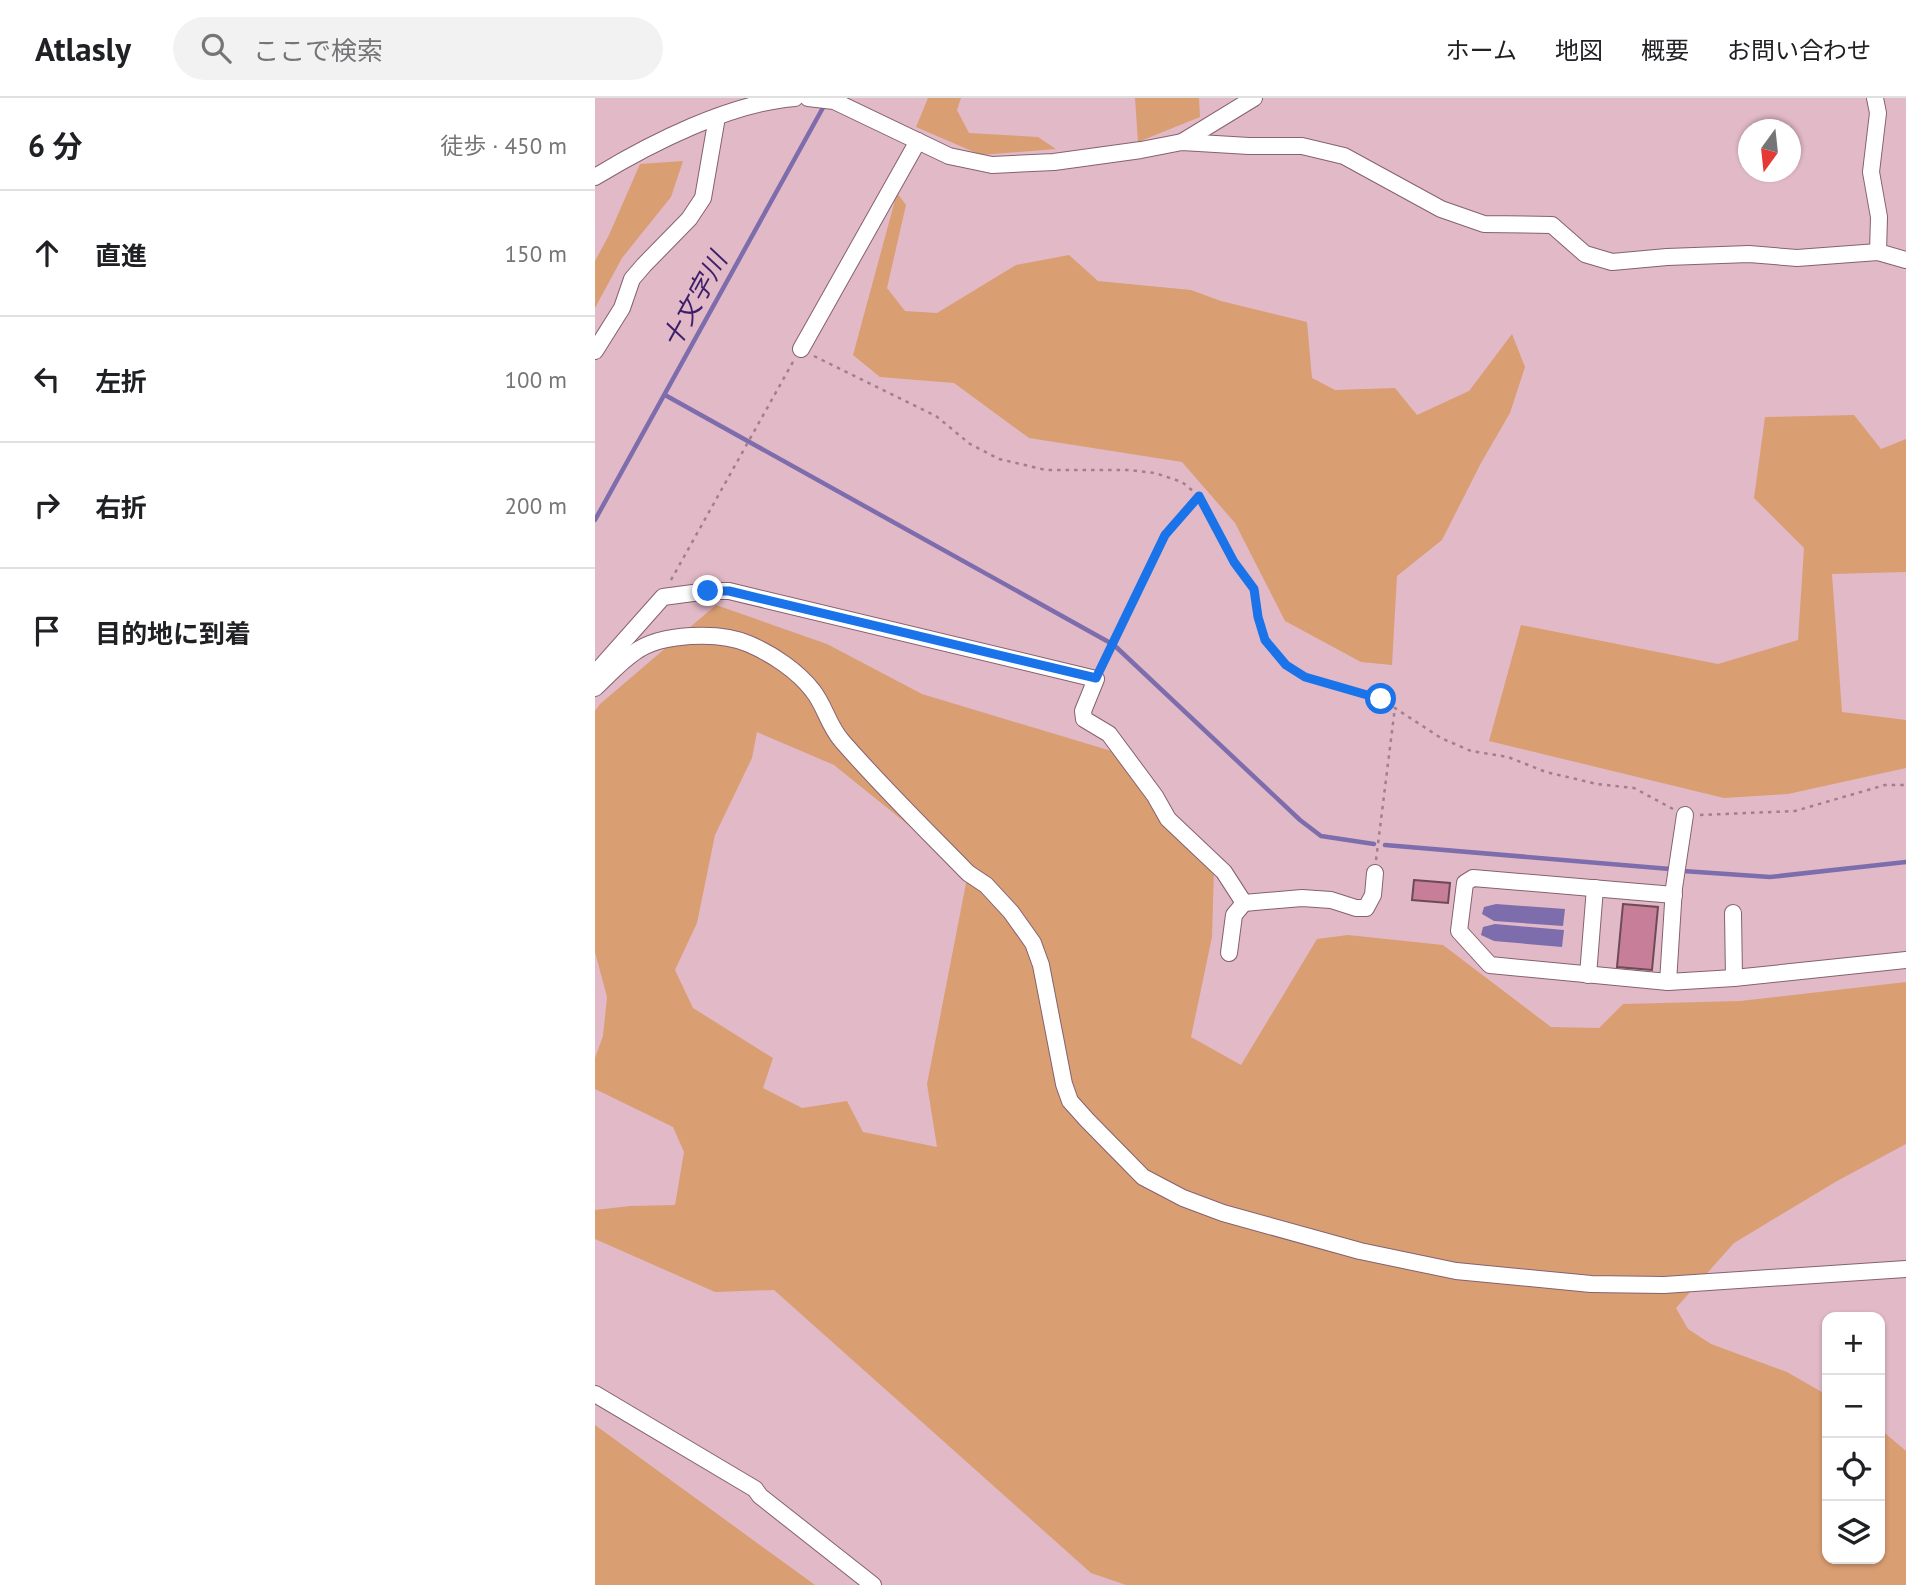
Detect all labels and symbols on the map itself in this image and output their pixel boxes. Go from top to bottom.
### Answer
north arrow [1738,119,1801,182]
water label: 十文字川 [654,244,735,353]
route end [692,575,723,606]
route start [1365,683,1396,714]

